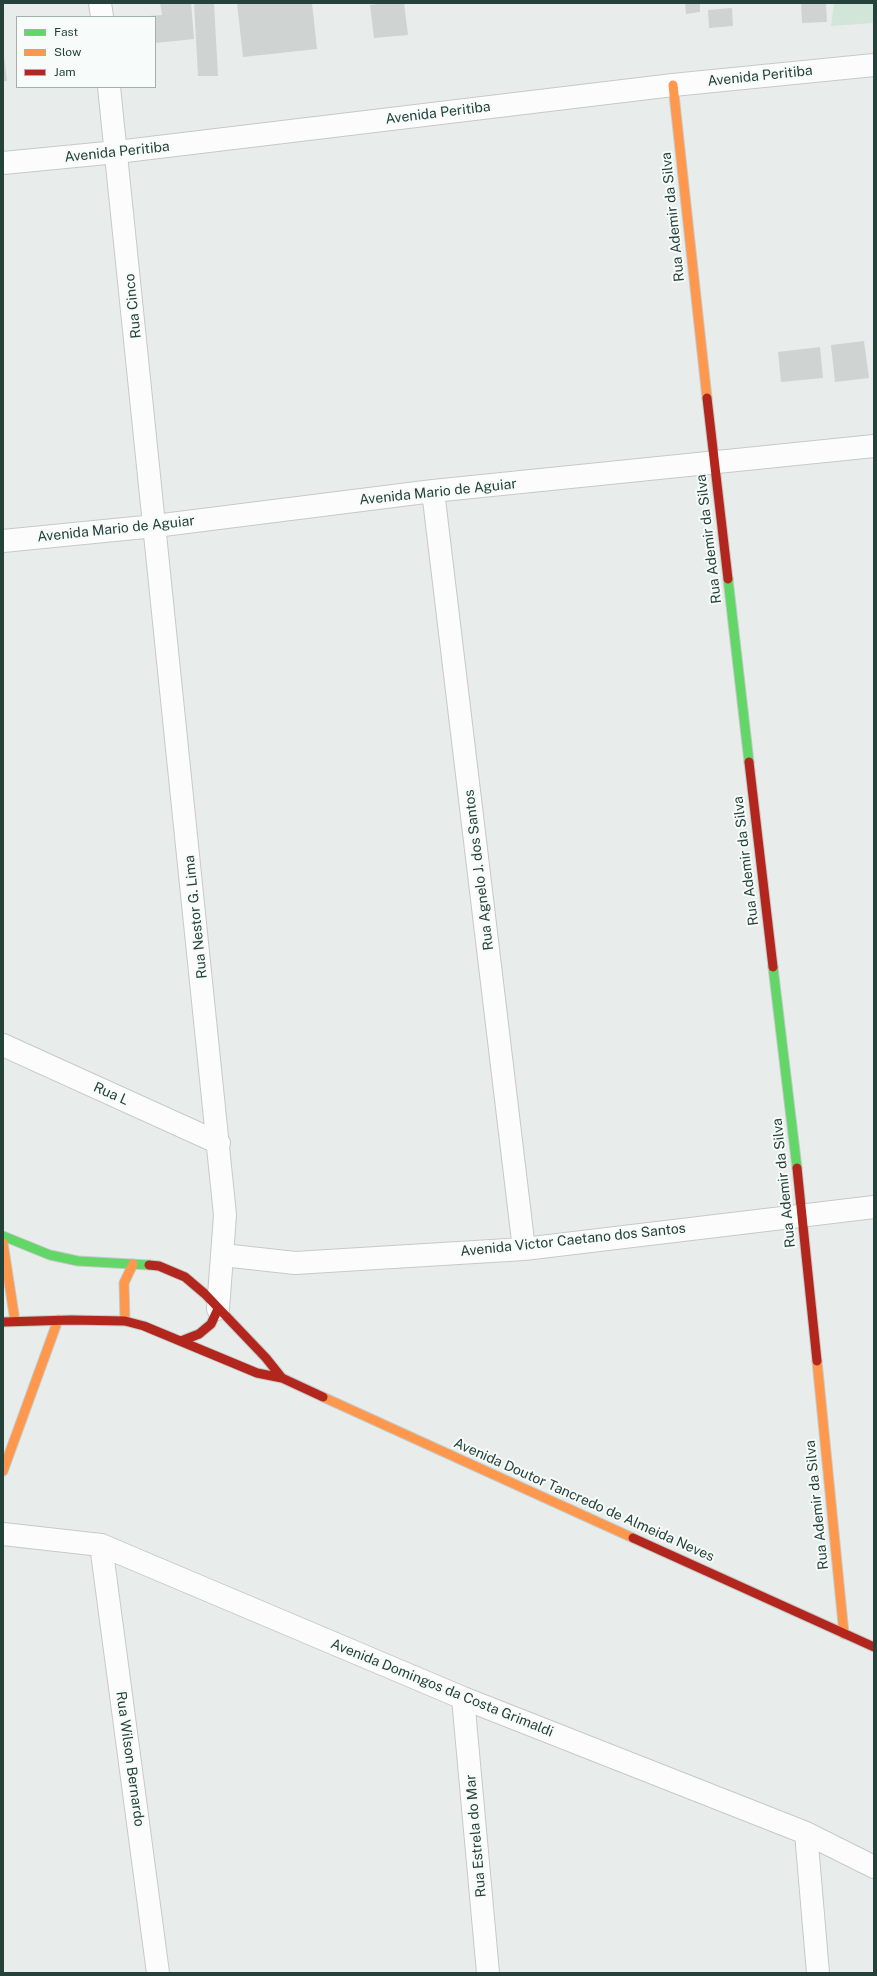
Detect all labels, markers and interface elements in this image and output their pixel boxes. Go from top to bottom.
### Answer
legend [16,16,156,88]
text: Fast [54,25,78,39]
text: Slow [54,45,81,59]
street label: Avenida Peritiba [707,62,813,90]
text: Jam [54,65,76,79]
street label: Avenida Peritiba [385,98,491,128]
street label: Avenida Peritiba [64,138,170,166]
street label: Rua Ademir da Silva [658,151,688,283]
street label: Rua Cinco [121,273,145,339]
street label: Rua Ademir da Silva [693,473,725,605]
street label: Avenida Mario de Aguiar [358,475,518,509]
street label: Avenida Mario de Aguiar [36,512,196,546]
street label: Rua Agnelo J. dos Santos [461,789,497,951]
street label: Rua Ademir da Silva [730,795,762,927]
street label: Rua Nestor G. Lima [181,854,211,980]
street label: Rua L [91,1079,131,1109]
street label: Rua Ademir da Silva [769,1117,799,1249]
street label: Avenida Victor Caetano dos Santos [460,1220,686,1260]
street label: Avenida Doutor Tancredo de Almeida Neves [451,1435,717,1565]
street label: Rua Ademir da Silva [802,1439,832,1571]
street label: Avenida Domingos da Costa Grimaldi [328,1636,556,1740]
street label: Rua Wilson Bernardo [112,1690,148,1828]
street label: Rua Estrela do Mar [462,1774,490,1898]

